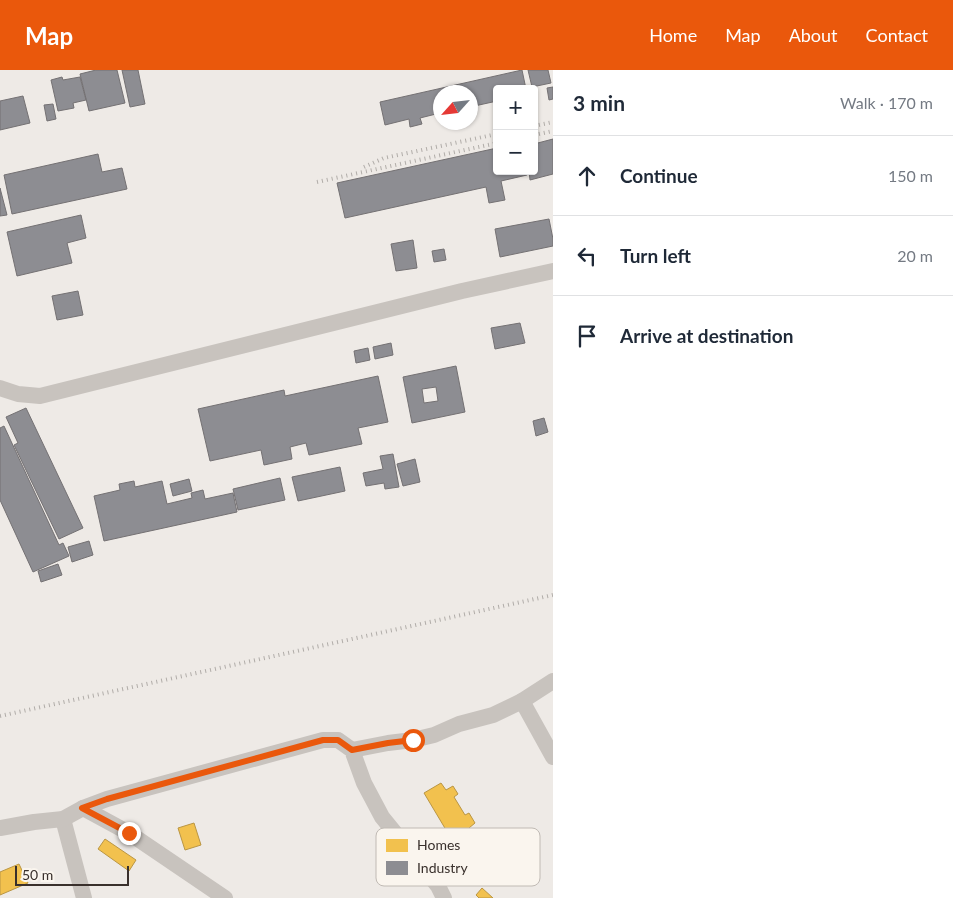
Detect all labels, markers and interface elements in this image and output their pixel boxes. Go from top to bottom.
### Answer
text: Map [25,21,73,50]
text: Home [649,24,697,46]
text: Map [725,24,761,46]
text: About [789,24,838,46]
text: Contact [866,24,928,46]
north arrow [433,85,478,130]
map controls [493,85,538,175]
button: + [493,85,538,130]
text: 3 min [573,90,625,115]
text: Walk · 170 m [840,93,933,112]
button: − [493,130,538,175]
icon: ahead [573,162,601,190]
text: Continue [620,164,698,187]
text: 150 m [888,166,933,185]
icon: left [573,242,601,270]
text: Turn left [620,244,691,267]
text: 20 m [897,246,933,265]
icon: arrive [573,322,601,350]
text: Arrive at destination [620,324,793,347]
route start [402,729,425,752]
route end [118,822,141,845]
legend [376,828,540,886]
text: Homes [417,836,460,853]
text: Industry [417,859,468,876]
scale bar [15,863,129,886]
text: 50 m [22,866,53,883]

